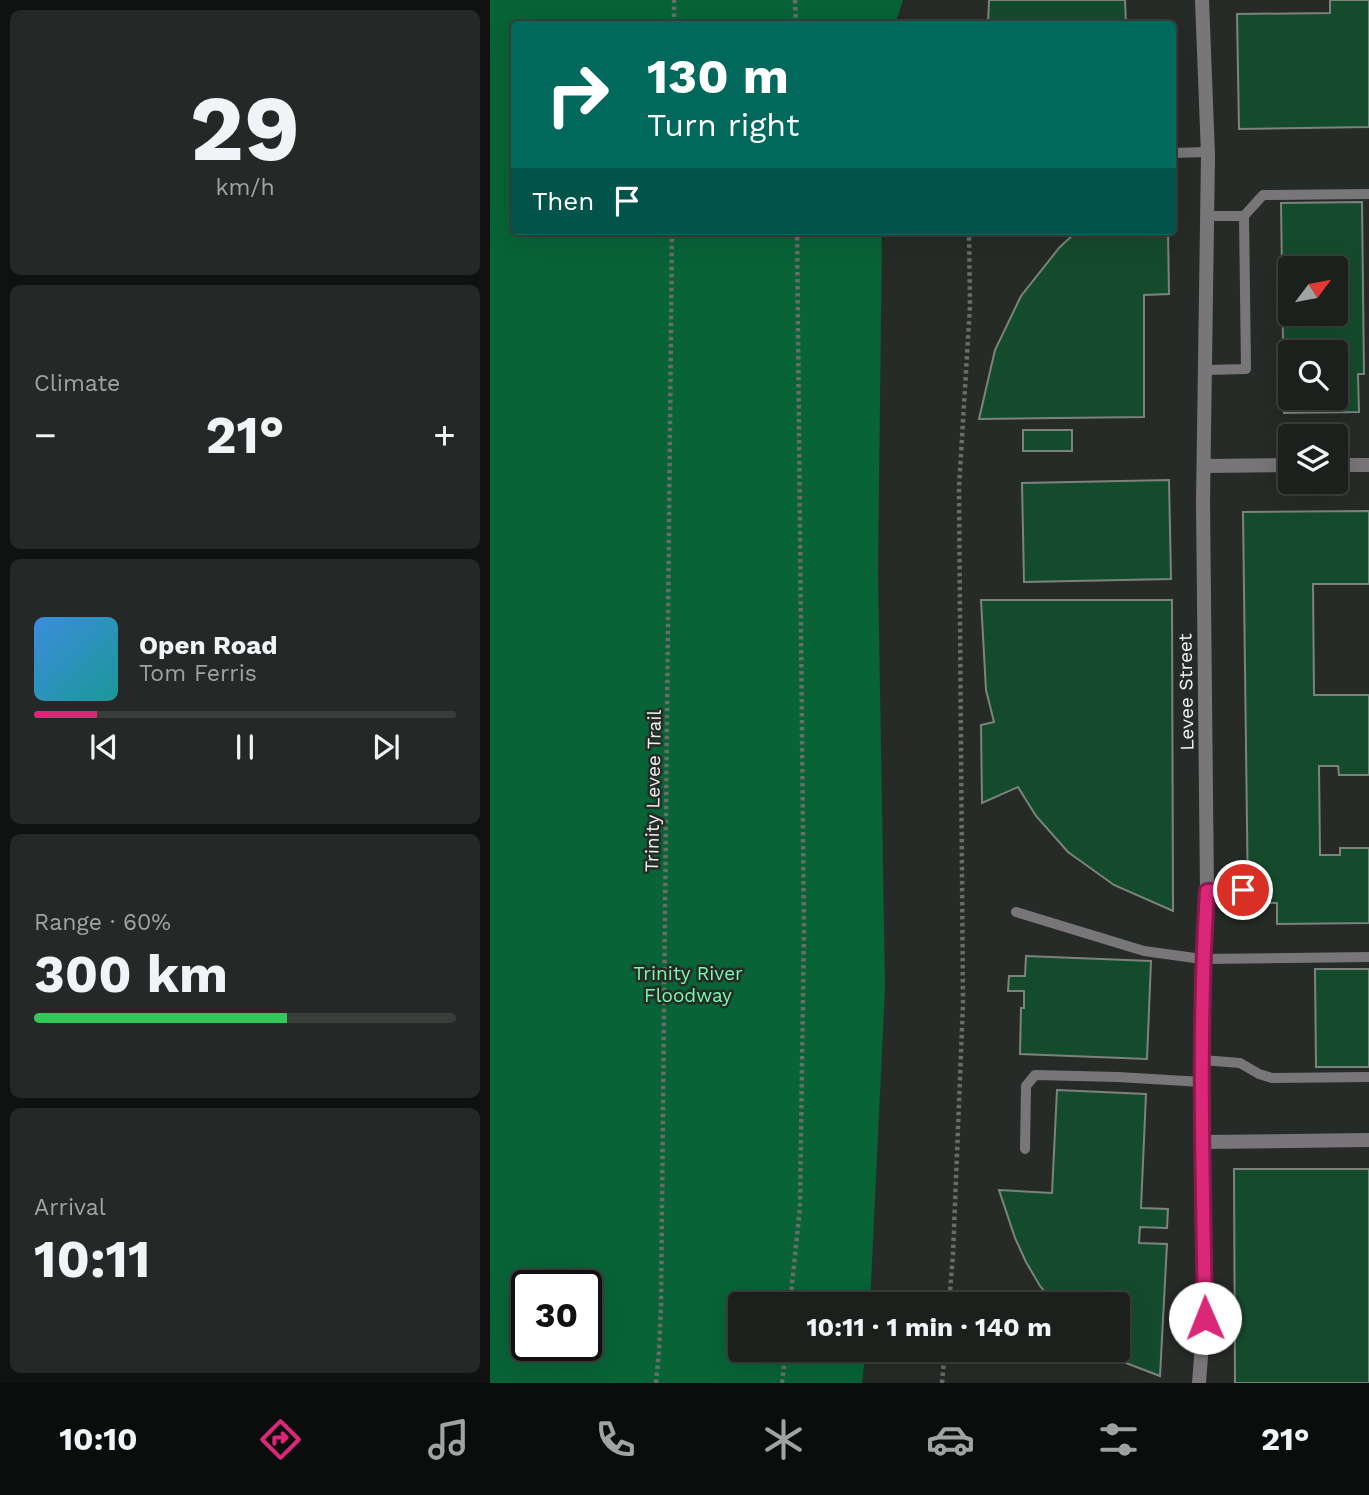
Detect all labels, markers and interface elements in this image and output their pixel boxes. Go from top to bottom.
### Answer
text: 130 m [647,47,789,105]
icon: right [532,49,623,140]
text: 29 [190,75,300,182]
text: Turn right [647,106,799,144]
text: km/h [215,174,275,201]
icon: arrive [608,182,646,220]
text: Then [532,186,594,216]
north arrow [1278,256,1348,326]
map controls [1278,256,1348,494]
button: search [1278,340,1348,410]
text: Climate [34,370,120,397]
text: 21° [205,405,285,466]
text: − [34,413,57,457]
text: + [433,413,456,457]
button: layers [1278,424,1348,494]
text: Open Road [139,630,277,660]
street label: Levee Street [1173,633,1199,751]
text: Tom Ferris [139,660,257,687]
street label: Trinity Levee Trail [640,709,666,872]
icon: previous [85,728,123,766]
icon: pause [226,728,264,766]
icon: next [367,728,405,766]
pin [1213,860,1273,920]
icon: arrive [1224,871,1262,909]
text: Range · 60% [34,909,171,936]
text: 300 km [34,944,228,1005]
park label: Trinity River Floodway [633,962,743,1007]
text: Arrival [34,1194,106,1221]
text: 10:11 [34,1229,150,1290]
speed limit sign: 30 [511,1270,602,1361]
position arrow [1168,1281,1242,1355]
text: 10:11 · 1 min · 140 m [806,1312,1052,1342]
icon: directions [256,1415,305,1464]
icon: music [424,1415,473,1464]
icon: phone [591,1415,640,1464]
icon: climate [759,1415,808,1464]
icon: car [926,1415,975,1464]
icon: filters [1094,1415,1143,1464]
text: 10:10 [59,1420,138,1458]
text: 21° [1261,1420,1310,1458]

